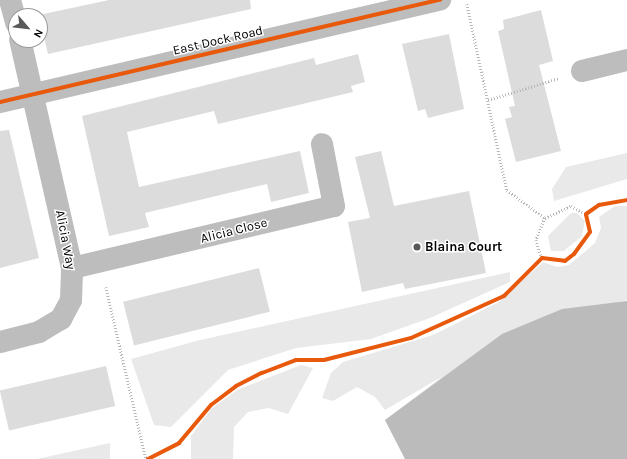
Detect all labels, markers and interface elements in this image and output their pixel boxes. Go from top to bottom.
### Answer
north arrow [8,8,48,48]
street label: East Dock Road [171,23,265,59]
text: N [31,27,46,40]
street label: Alicia Way [52,209,78,271]
street label: Alicia Close [199,215,269,247]
place label: Blaina Court [425,239,502,255]
marker: Blaina Court [412,242,422,252]

